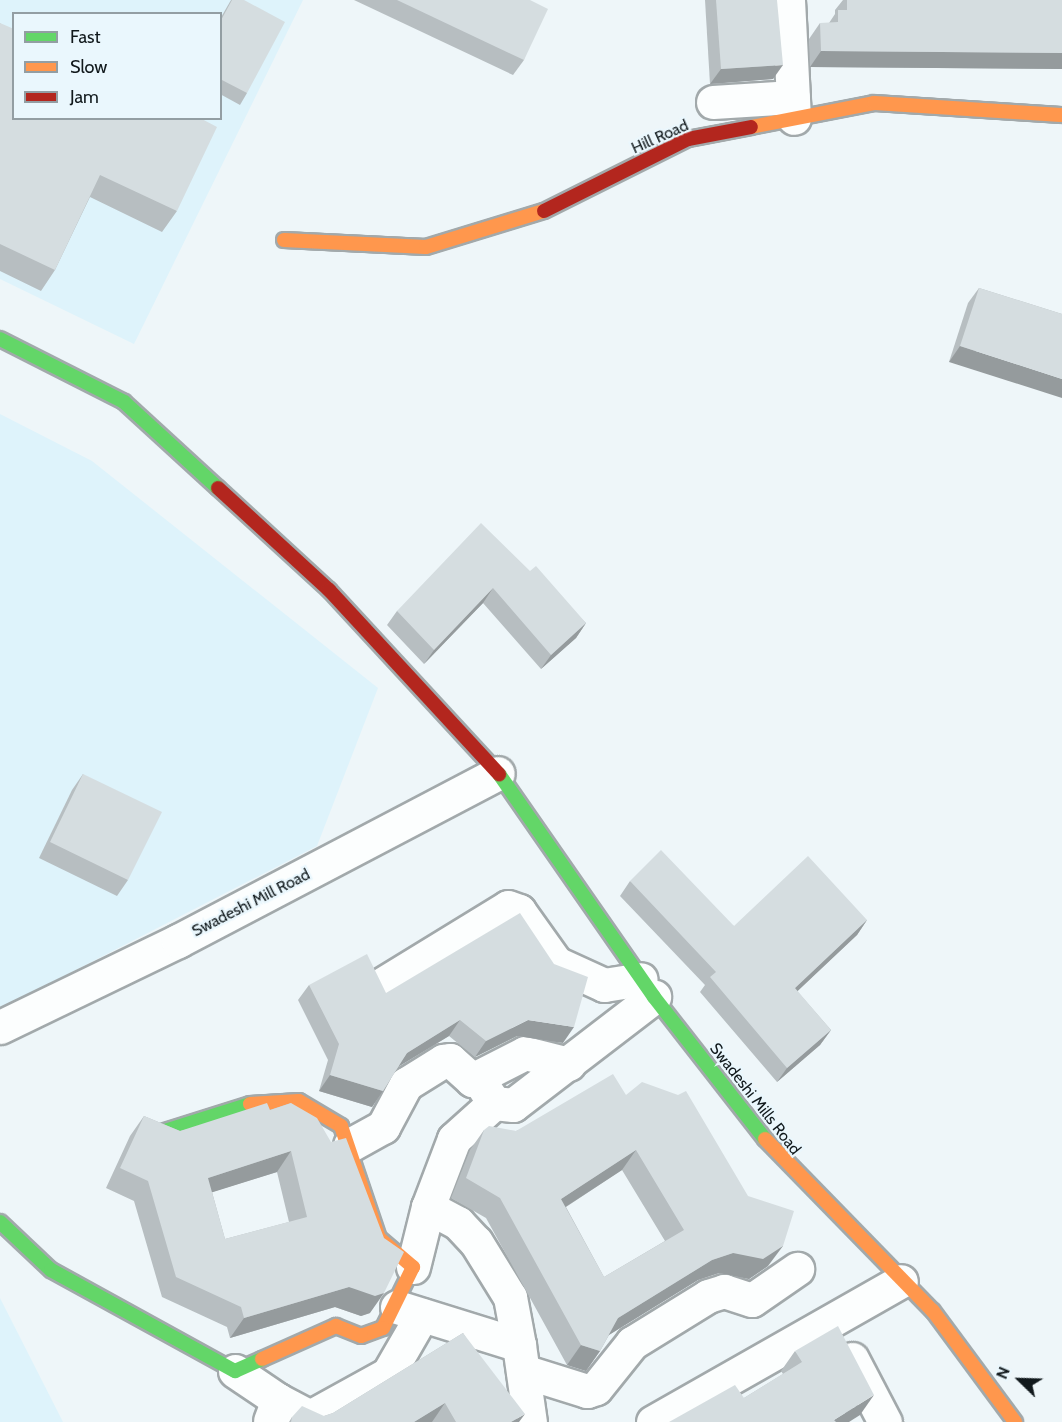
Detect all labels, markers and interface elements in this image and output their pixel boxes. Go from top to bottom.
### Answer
legend [12,12,222,120]
text: Fast [70,26,101,48]
text: Slow [70,56,107,78]
text: Jam [70,86,99,108]
street label: Hill Road [629,116,691,158]
street label: Swadeshi Mill Road [189,865,313,941]
street label: Swadeshi Mills Road [705,1039,805,1159]
north arrow [990,1350,1050,1410]
text: N [992,1364,1014,1382]

